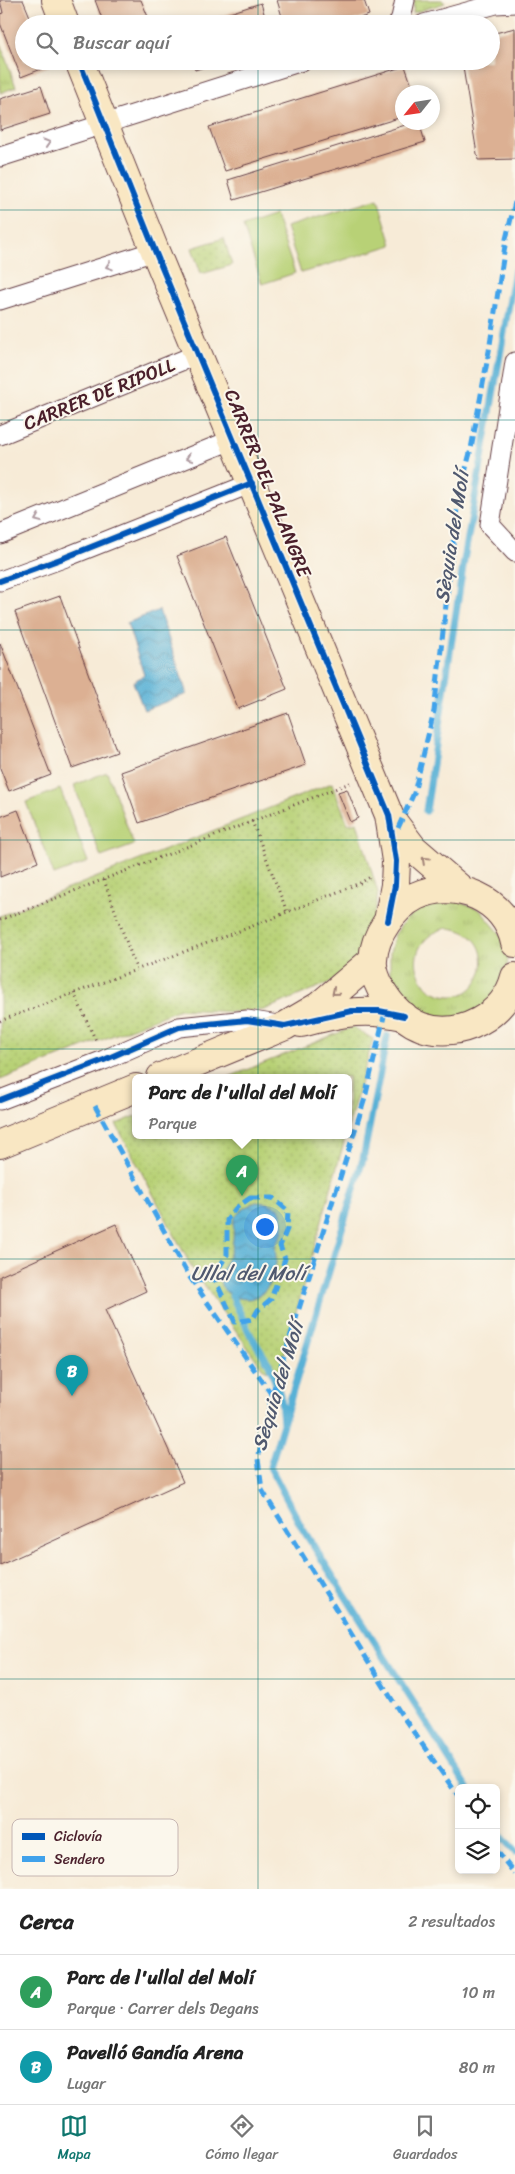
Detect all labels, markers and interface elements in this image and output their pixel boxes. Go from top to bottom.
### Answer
search box [15,15,500,70]
text: Buscar aquí [73,26,170,59]
icon: search [33,29,61,57]
north arrow [395,85,440,130]
one-way arrow [42,138,50,148]
one-way arrow [105,260,114,270]
street label: CARRER DE RIPOLL [18,348,180,440]
street label: CARRER DEL PALANGRE [215,384,321,583]
one-way arrow [185,452,194,462]
water label: Sèquia del Molí [424,462,481,606]
one-way arrow [34,512,43,523]
one-way arrow [422,857,431,866]
one-way arrow [332,986,341,995]
popup [132,1074,352,1139]
text: Parc de l'ullal del Molí [148,1076,336,1109]
text: Parque [148,1109,197,1138]
pin: A [226,1155,258,1196]
your location [252,1214,278,1240]
water label: Ullal del Molí [191,1256,312,1291]
water label: Sèquia del Molí [242,1311,316,1455]
pin: B [56,1355,88,1396]
map controls [455,1784,500,1874]
button: locate [455,1784,500,1829]
legend [12,1819,178,1876]
text: Ciclovía [54,1824,102,1849]
button: layers [455,1829,500,1874]
text: Sendero [54,1847,105,1872]
text: Cerca [20,1903,74,1941]
text: 2 resultados [408,1907,495,1936]
text: Parc de l'ullal del Molí [67,1961,254,1994]
text: A [31,1978,41,2007]
text: 10 m [462,1978,495,2007]
text: Parque · Carrer dels Degans [67,1994,259,2023]
text: Pavelló Gandía Arena [67,2036,243,2069]
text: B [31,2053,41,2082]
text: 80 m [459,2053,495,2082]
text: Lugar [67,2069,106,2098]
tab: Mapa [58,2112,90,2167]
tab: Cómo llegar [206,2112,278,2167]
tab: Guardados [393,2112,457,2167]

